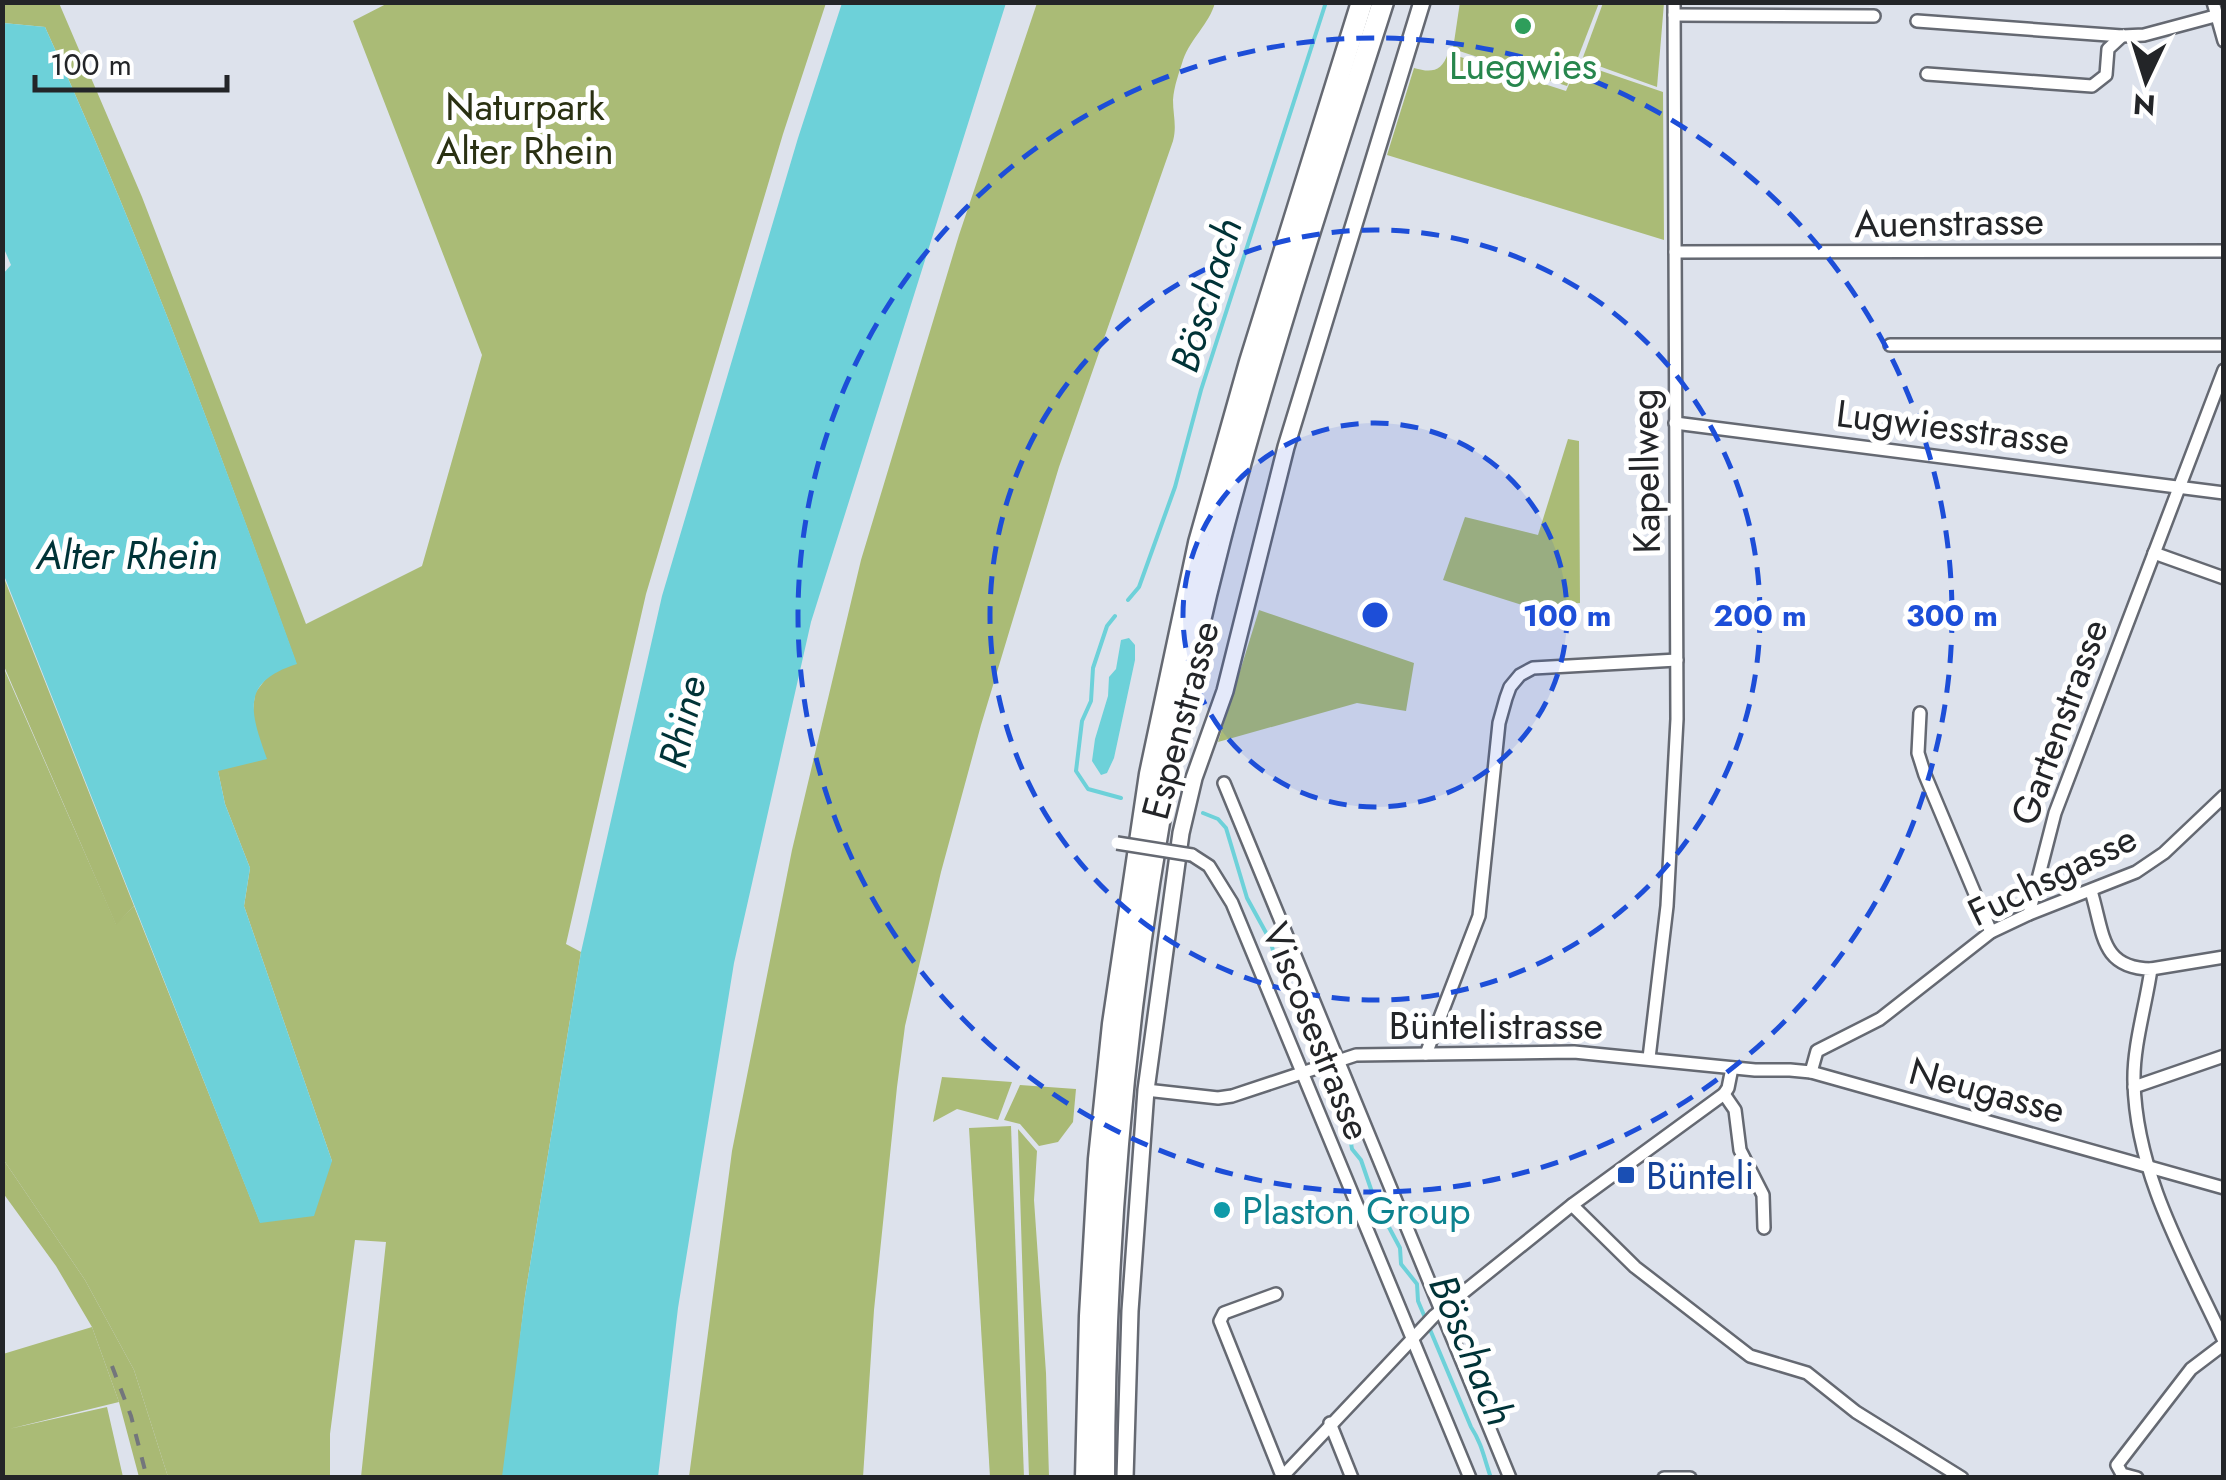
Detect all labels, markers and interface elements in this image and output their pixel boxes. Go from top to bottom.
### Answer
marker: Luegwies [1512,15,1534,37]
scale bar [35,30,228,92]
north arrow [2096,30,2196,130]
place label: Luegwies [1449,38,1597,93]
text: 100 m [50,43,132,86]
park label: Naturpark Alter Rhein [436,79,614,178]
text: N [2132,83,2157,126]
street label: Auenstrasse [1854,193,2044,251]
water label: Böschach [1155,211,1257,379]
street label: Lugwiesstrasse [1833,385,2073,469]
street label: Kapellweg [1616,388,1674,554]
water label: Alter Rhein [35,526,218,584]
text: 100 m [1523,594,1611,637]
text: 200 m [1714,594,1807,637]
text: 300 m [1906,594,1998,637]
centre of rings [1357,597,1393,633]
street label: Gartenstrasse [1996,611,2122,833]
street label: Espenstrasse [1127,615,1233,825]
water label: Rhine [643,670,721,774]
street label: Fuchsgasse [1958,810,2146,940]
street label: Viscosestrasse [1248,914,1386,1148]
street label: Büntelistrasse [1389,998,1603,1053]
street label: Neugasse [1903,1043,2071,1137]
place label: Bünteli [1646,1148,1754,1203]
marker: Bünteli [1615,1164,1637,1186]
place label: Plaston Group [1242,1183,1471,1238]
marker: Plaston Group [1211,1199,1233,1221]
water label: Böschach [1414,1266,1530,1434]

